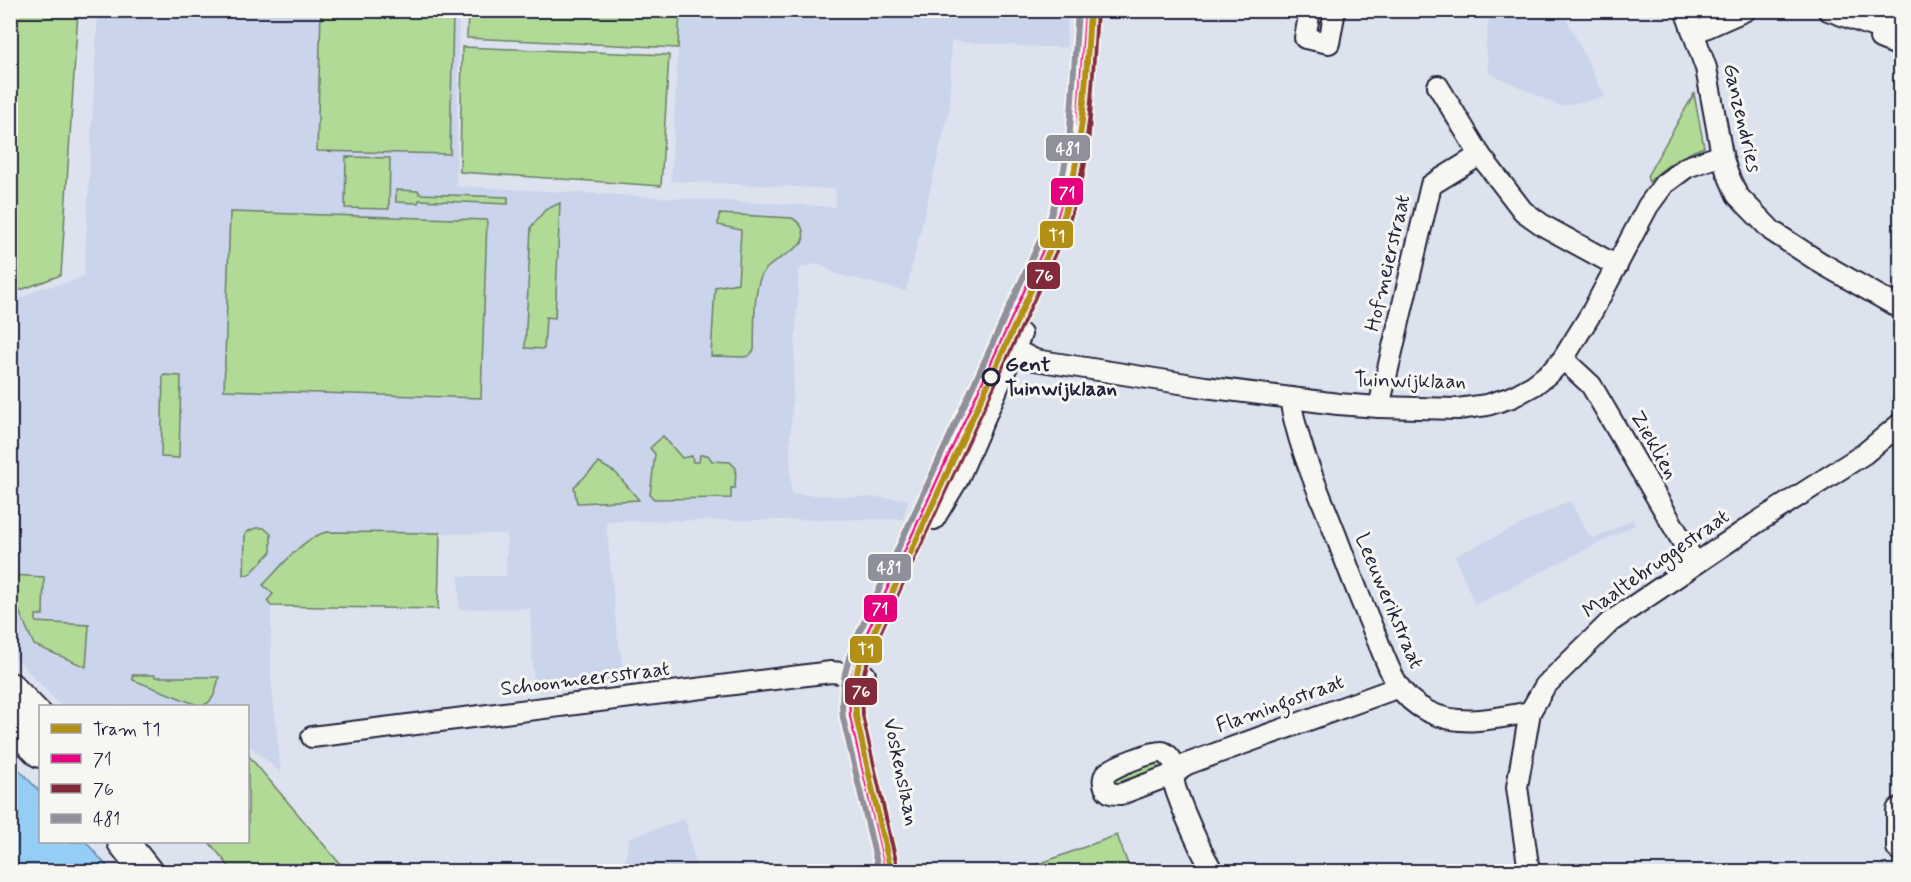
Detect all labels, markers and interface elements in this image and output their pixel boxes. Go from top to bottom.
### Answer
street label: Ganzendries [1716,61,1768,175]
line badge: 481 [1045,134,1091,162]
text: 481 [1056,139,1080,160]
line badge: 71 [1050,177,1084,206]
text: 71 [1059,183,1075,204]
street label: Hofmeierstraat [1359,192,1417,334]
line badge: T1 [1039,220,1074,249]
text: T1 [1049,226,1065,247]
line badge: 76 [1026,261,1061,290]
text: 76 [1035,266,1053,287]
place label: Gent Tuinwijklaan [1005,351,1117,403]
street label: Tuinwijklaan [1354,366,1466,396]
marker: Gent Tuinwijklaan [982,368,1000,386]
street label: Zieklien [1623,405,1685,485]
street label: Maaltebruggestraat [1577,503,1736,626]
street label: Leeuwerikstraat [1348,529,1430,673]
line badge: 481 [867,553,912,582]
text: 481 [877,558,901,579]
line badge: 71 [863,594,898,623]
text: 71 [872,599,888,620]
line badge: T1 [849,635,883,664]
text: T1 [858,640,874,661]
street label: Schoonmeersstraat [499,655,671,703]
street label: Flamingostraat [1212,668,1349,742]
line badge: 76 [844,677,878,706]
text: 76 [852,682,870,703]
legend [39,705,249,843]
street label: Voskenslaan [876,716,926,828]
text: Tram T1 [93,718,161,742]
text: 71 [93,748,112,772]
text: 76 [93,778,114,802]
text: 481 [93,808,120,832]

